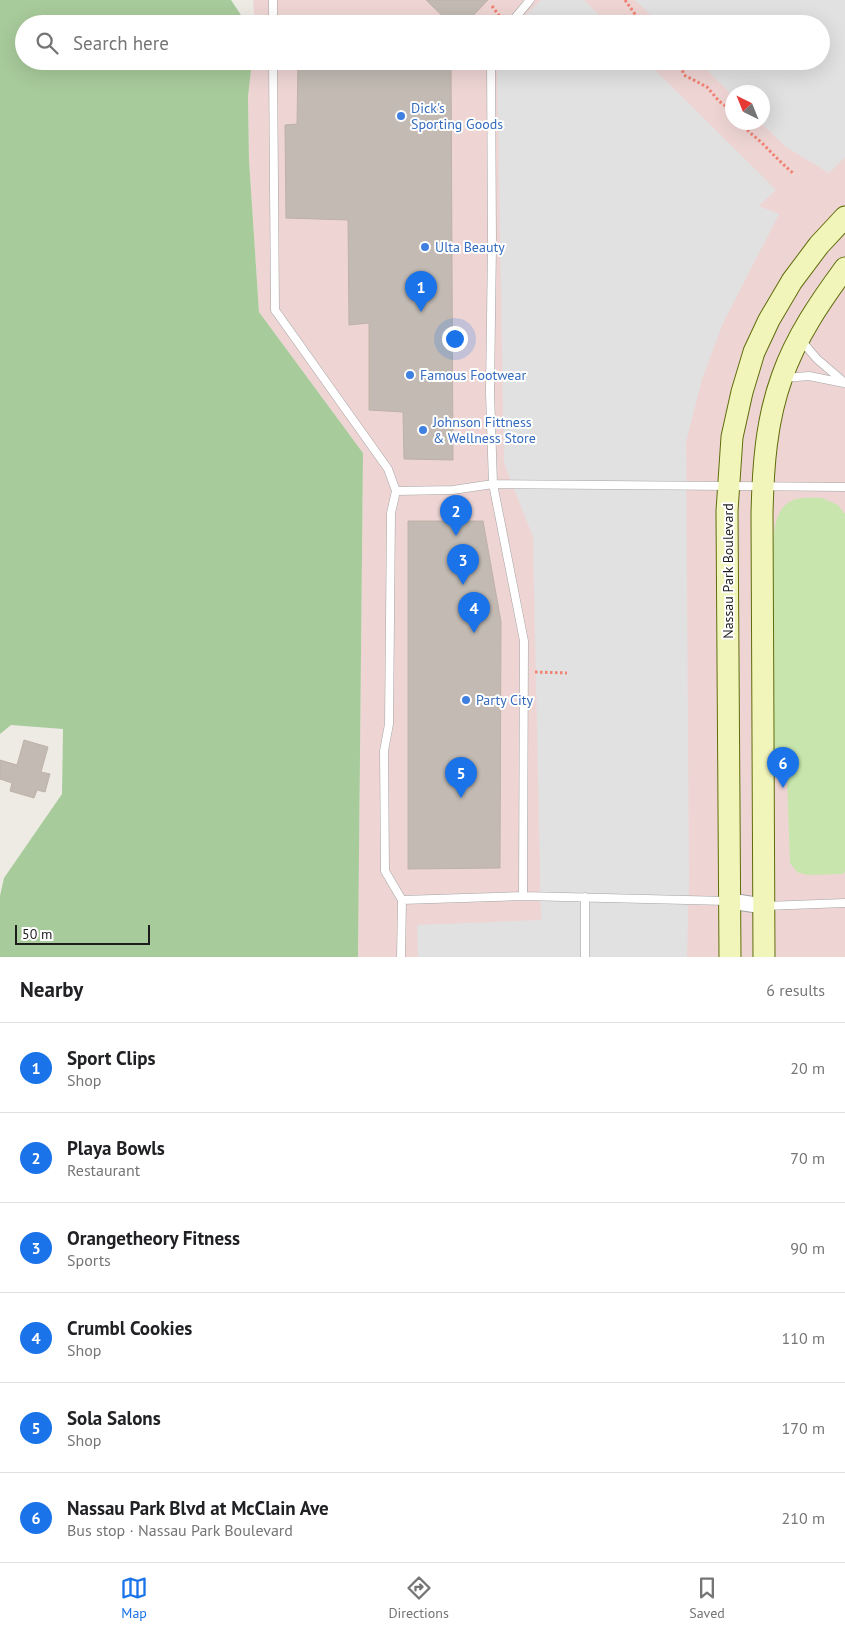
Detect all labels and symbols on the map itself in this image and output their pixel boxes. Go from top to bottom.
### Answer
north arrow [725,85,770,130]
place label: Dick's Sporting Goods [411,99,503,133]
marker: Dick's Sporting Goods [395,110,407,122]
place label: Ulta Beauty [435,238,505,256]
marker: Ulta Beauty [419,241,431,253]
pin: 1 [405,271,437,312]
your location [442,326,468,352]
place label: Famous Footwear [420,366,526,384]
marker: Famous Footwear [404,369,416,381]
place label: Johnson Fittness & Wellness Store [432,413,536,447]
marker: Johnson Fittness & Wellness Store [417,424,429,436]
pin: 2 [440,495,472,536]
street label: Nassau Park Boulevard [719,503,737,639]
pin: 3 [447,544,479,585]
pin: 4 [458,592,490,633]
place label: Party City [476,691,533,709]
marker: Party City [460,694,472,706]
pin: 6 [767,747,799,788]
pin: 5 [445,757,477,798]
scale bar [15,922,150,945]

